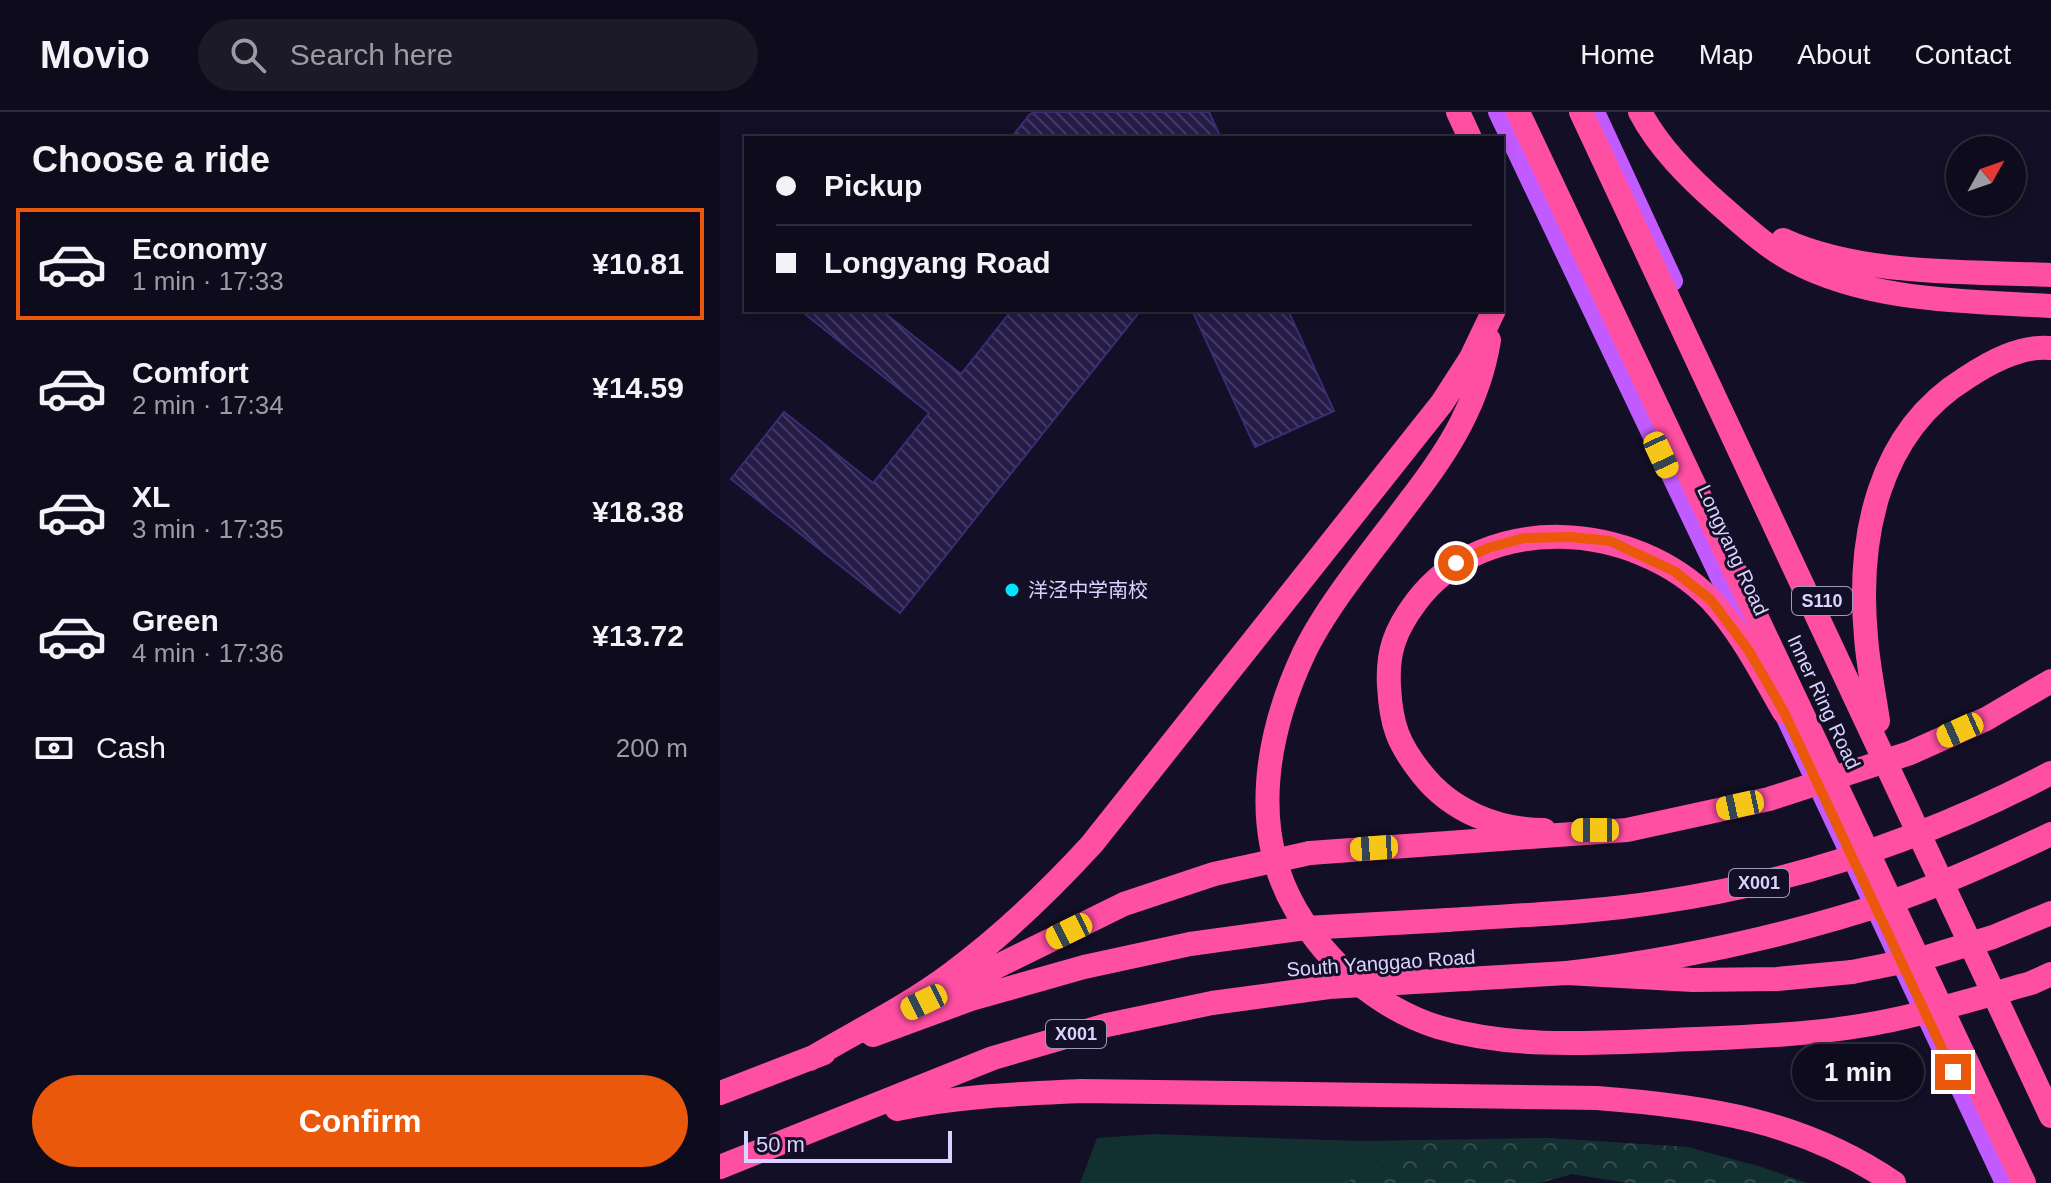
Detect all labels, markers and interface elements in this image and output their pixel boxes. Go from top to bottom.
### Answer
search box [198,19,758,91]
icon: search [226,33,270,77]
text: Movio [40,34,150,76]
text: Search here [290,38,453,71]
text: Home [1580,39,1655,70]
text: Map [1699,39,1753,70]
text: About [1797,39,1871,70]
text: Contact [1915,39,2011,70]
north arrow [1946,136,2026,216]
map controls [1946,136,2026,216]
text: Choose a ride [32,139,270,180]
text: Pickup [824,169,922,202]
icon: car [36,228,108,300]
text: Economy [132,232,267,265]
text: Longyang Road [824,246,1051,279]
text: ¥10.81 [592,247,684,280]
text: 1 min · 17:33 [132,266,284,296]
icon: car [36,352,108,424]
text: Comfort [132,356,249,389]
text: ¥14.59 [592,371,684,404]
text: 2 min · 17:34 [132,390,284,420]
car [1640,428,1682,482]
icon: car [36,476,108,548]
text: XL [132,480,170,513]
street label: Longyang Road [1693,481,1773,619]
text: ¥18.38 [592,495,684,528]
text: 3 min · 17:35 [132,514,284,544]
route start [1438,545,1474,581]
place label: 洋泾中学南校 [1028,579,1148,601]
marker: 洋泾中学南校 [1003,581,1021,599]
road number: S110 [1792,587,1852,615]
icon: car [36,600,108,672]
text: Green [132,604,219,637]
text: ¥13.72 [592,619,684,652]
street label: Inner Ring Road [1783,631,1865,773]
text: 4 min · 17:36 [132,638,284,668]
car [1933,709,1987,751]
icon: cash [32,726,76,770]
text: Cash [96,731,166,764]
text: 200 m [616,733,688,763]
car [1714,788,1766,822]
car [1571,818,1619,842]
car [1349,834,1399,862]
road number: X001 [1729,869,1789,897]
car [1042,910,1096,952]
street label: South Yanggao Road [1286,945,1476,981]
car [897,981,951,1023]
road number: X001 [1046,1020,1106,1048]
callout: 1 min [1793,1044,1925,1100]
route end [1935,1054,1971,1090]
text: 1 min [1824,1057,1892,1087]
button: Confirm [32,1075,688,1167]
scale bar [744,1127,952,1163]
text: 50 m [756,1132,805,1157]

